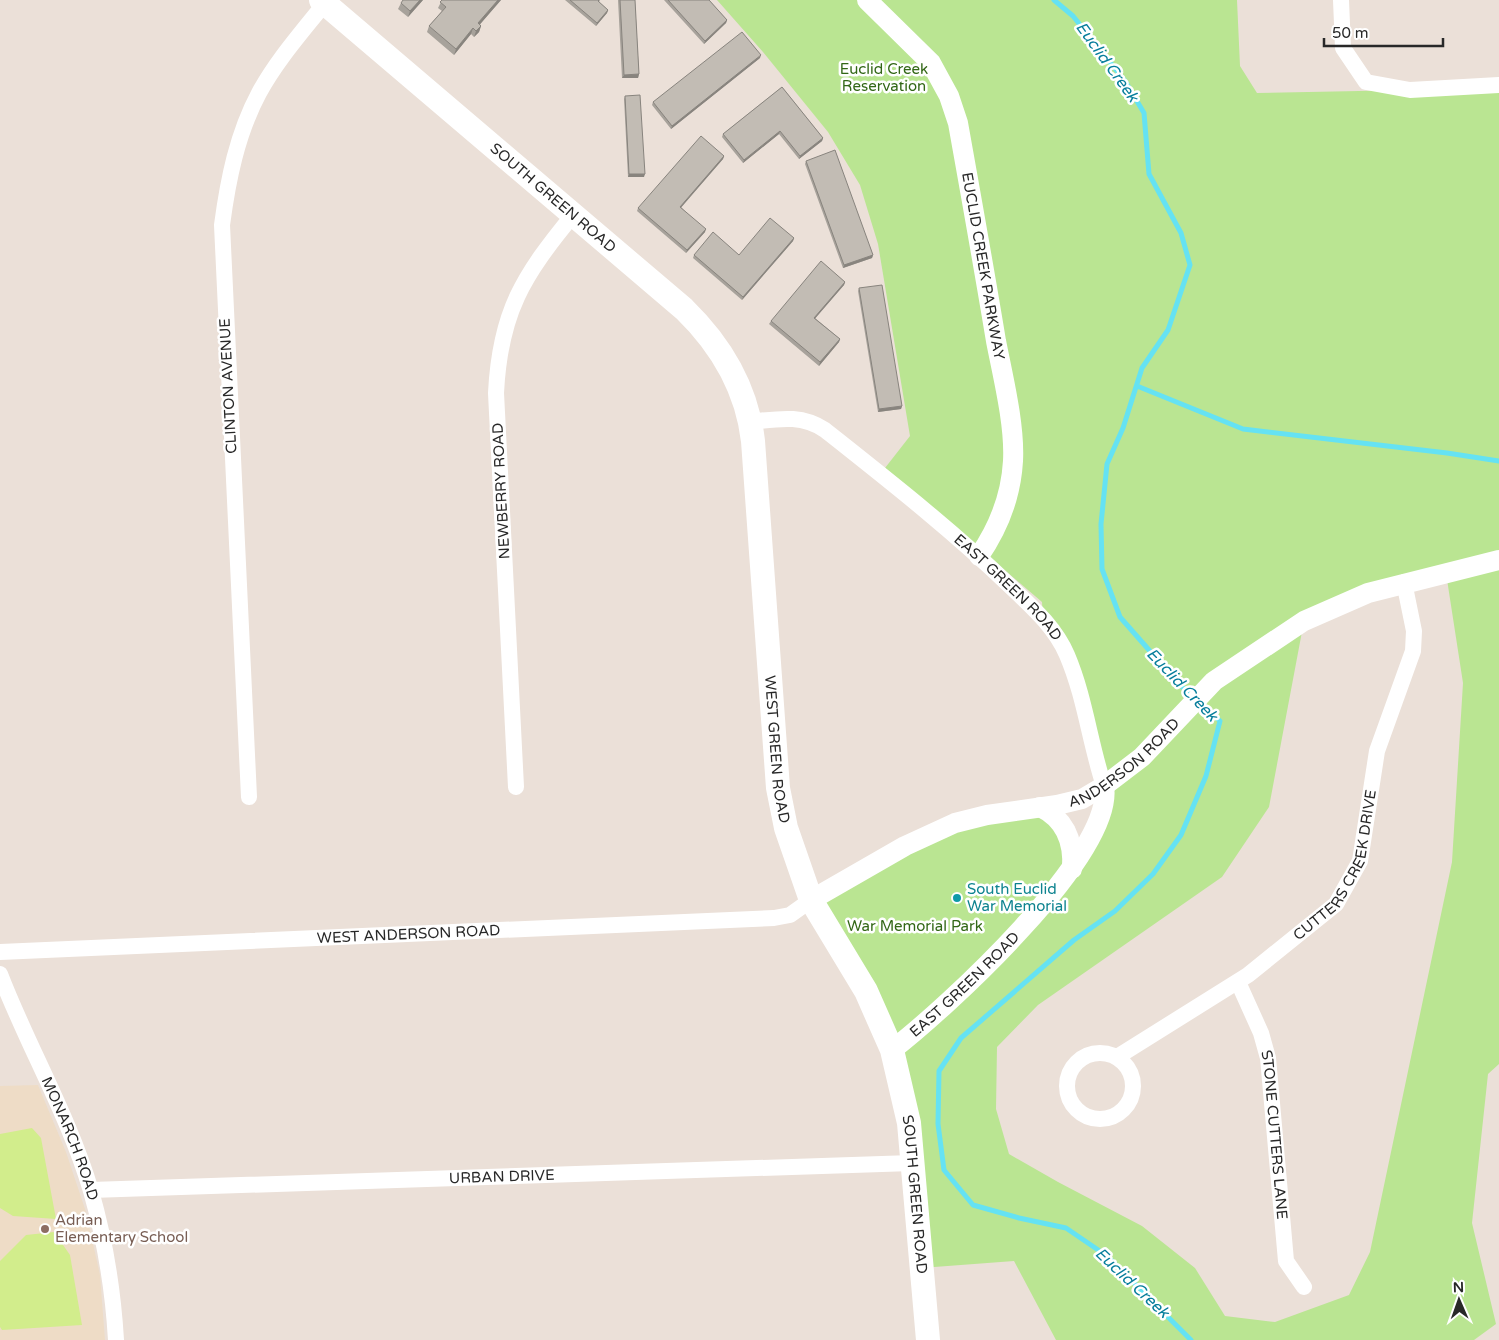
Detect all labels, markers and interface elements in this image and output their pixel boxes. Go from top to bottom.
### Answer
scale bar [1324,15,1443,47]
water label: Euclid Creek [1071,18,1144,107]
text: 50 m [1332,24,1369,42]
park label: Euclid Creek Reservation [840,60,928,95]
street label: SOUTH GREEN ROAD [487,139,620,256]
street label: EUCLID CREEK PARKWAY [958,171,1009,362]
street label: CLINTON AVENUE [215,318,241,454]
street label: NEWBERRY ROAD [488,422,514,560]
street label: EAST GREEN ROAD [950,530,1066,644]
water label: Euclid Creek [1142,644,1223,727]
street label: WEST GREEN ROAD [761,675,794,825]
street label: ANDERSON ROAD [1067,714,1183,811]
street label: CUTTERS CREEK DRIVE [1289,788,1380,944]
place label: South Euclid War Memorial [967,880,1067,915]
marker: South Euclid War Memorial [951,892,963,904]
park label: War Memorial Park [847,917,983,935]
street label: WEST ANDERSON ROAD [316,921,501,947]
street label: EAST GREEN ROAD [906,928,1023,1041]
street label: STONE CUTTERS LANE [1257,1048,1291,1220]
street label: MONARCH ROAD [38,1074,102,1202]
street label: SOUTH GREEN ROAD [898,1113,931,1275]
street label: URBAN DRIVE [449,1166,555,1187]
place label: Adrian Elementary School [55,1211,188,1246]
marker: Adrian Elementary School [39,1223,51,1235]
water label: Euclid Creek [1091,1244,1174,1323]
north arrow [1434,1275,1484,1325]
text: N [1453,1279,1464,1296]

